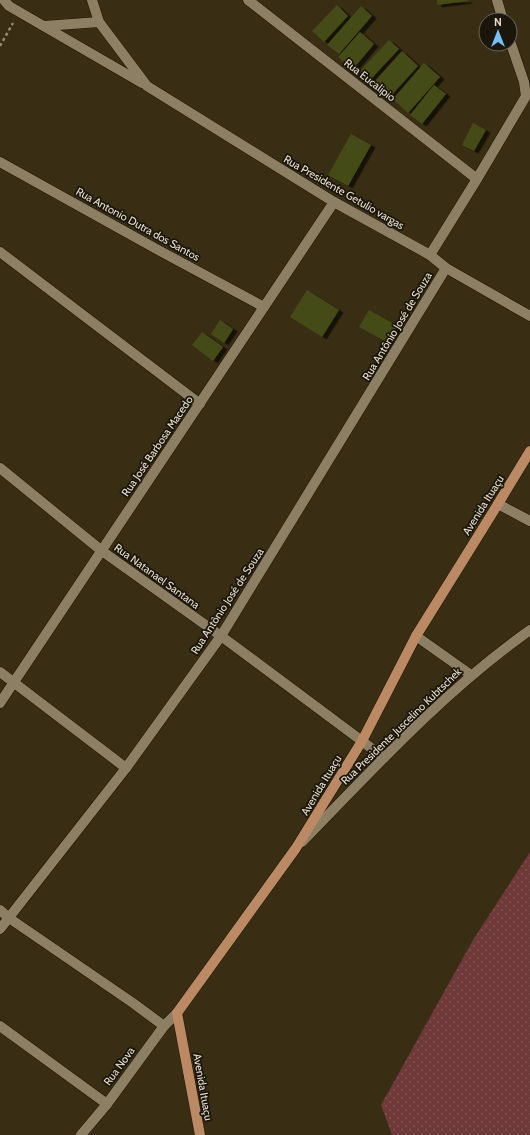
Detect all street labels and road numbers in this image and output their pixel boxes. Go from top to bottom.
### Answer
street label: Rua Eucalipio [341,56,399,104]
street label: Rua Presidente Getulio vargas [281,152,407,233]
street label: Rua Antonio Dutra dos Santos [74,184,203,264]
street label: Rua Antônio José de Souza [359,269,435,383]
street label: Rua José Barbosa Macedo [118,393,196,499]
street label: Avenida Ituaçu [459,472,507,538]
street label: Rua Natanael Santana [112,540,203,612]
street label: Rua Antônio José de Souza [187,545,267,657]
street label: Rua Presidente Juscelino Kubtschek [338,665,464,787]
street label: Avenida Ituaçu [298,752,345,818]
street label: Rua Nova [100,1043,138,1088]
street label: Avenida Ituaçu [190,1052,216,1122]

